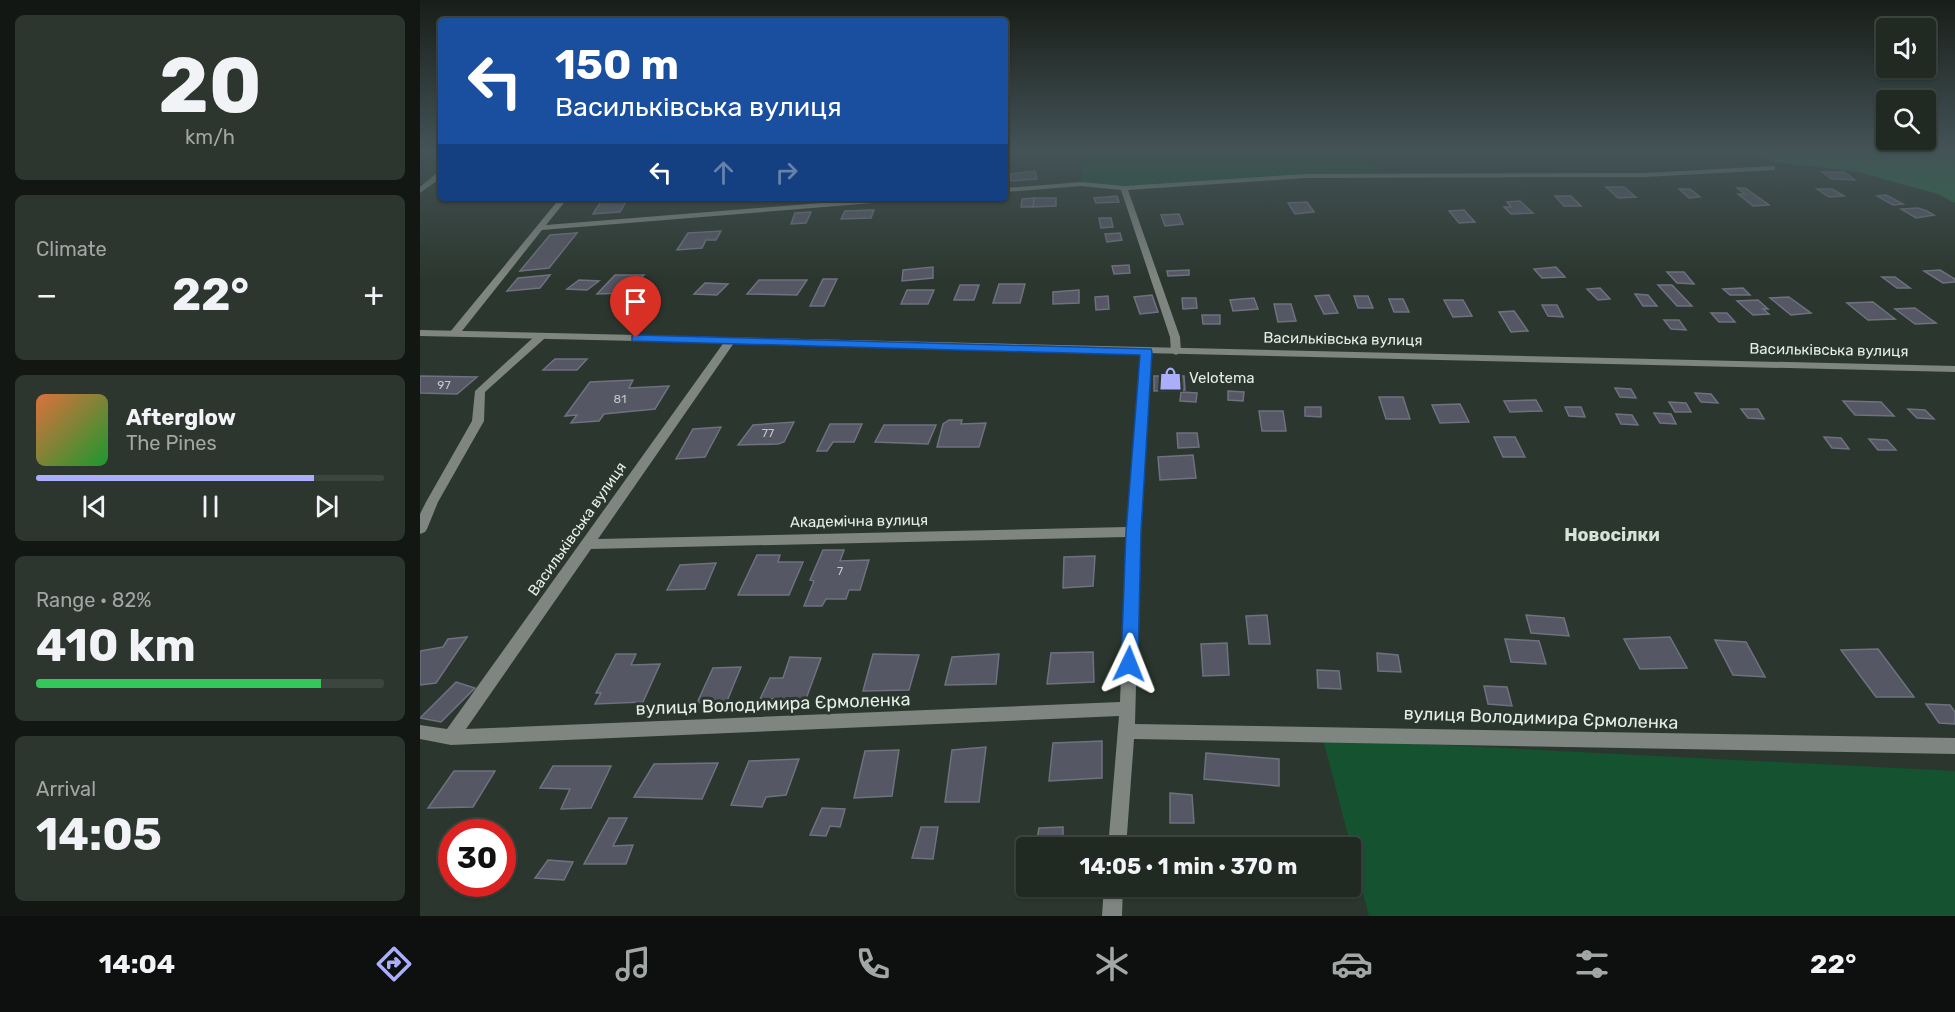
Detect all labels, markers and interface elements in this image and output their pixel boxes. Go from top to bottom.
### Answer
map controls [1876,18,1936,150]
button: sound [1876,18,1936,78]
text: 20 [158,39,262,132]
text: 150 m [555,40,679,90]
icon: left [456,42,534,120]
button: search [1876,90,1936,150]
text: Васильківська вулиця [555,91,842,123]
text: km/h [185,125,235,149]
icon: left [644,156,677,189]
icon: ahead [707,156,740,189]
icon: right [770,156,803,189]
text: Climate [36,237,107,261]
text: 22° [172,268,249,321]
text: − [36,275,57,314]
text: + [363,275,384,314]
pin [610,276,661,338]
icon: arrive [619,285,652,318]
street label: Васильківська вулиця [1263,329,1423,349]
street label: Васильківська вулиця [1749,340,1909,360]
shop icon: Velotema [1158,365,1184,391]
place label: Velotema [1189,369,1255,387]
house number: 97 [437,378,451,392]
house number: 81 [614,392,626,406]
text: Afterglow [126,404,236,431]
house number: 77 [762,426,774,440]
text: The Pines [126,431,217,455]
street label: Васильківська вулиця [524,459,630,599]
icon: previous [78,490,111,523]
icon: pause [194,490,227,523]
icon: next [310,490,343,523]
street label: Академічна вулиця [790,511,928,531]
district label: Новосілки [1564,524,1660,546]
house number: 7 [837,564,843,578]
text: Range · 82% [36,588,151,612]
text: 410 km [36,619,196,672]
position arrow [1097,632,1161,696]
street label: вулиця Володимира Єрмоленка [635,688,911,720]
street label: вулиця Володимира Єрмоленка [1403,702,1679,734]
text: Arrival [36,777,96,801]
text: 14:05 [36,808,162,861]
speed limit sign: 30 [438,819,516,897]
text: 14:05 · 1 min · 370 m [1080,853,1297,880]
icon: directions [373,943,415,985]
icon: music [612,943,654,985]
icon: phone [852,943,894,985]
icon: climate [1091,943,1133,985]
icon: car [1331,943,1373,985]
icon: filters [1571,943,1613,985]
text: 14:04 [99,948,175,980]
text: 22° [1810,948,1856,980]

